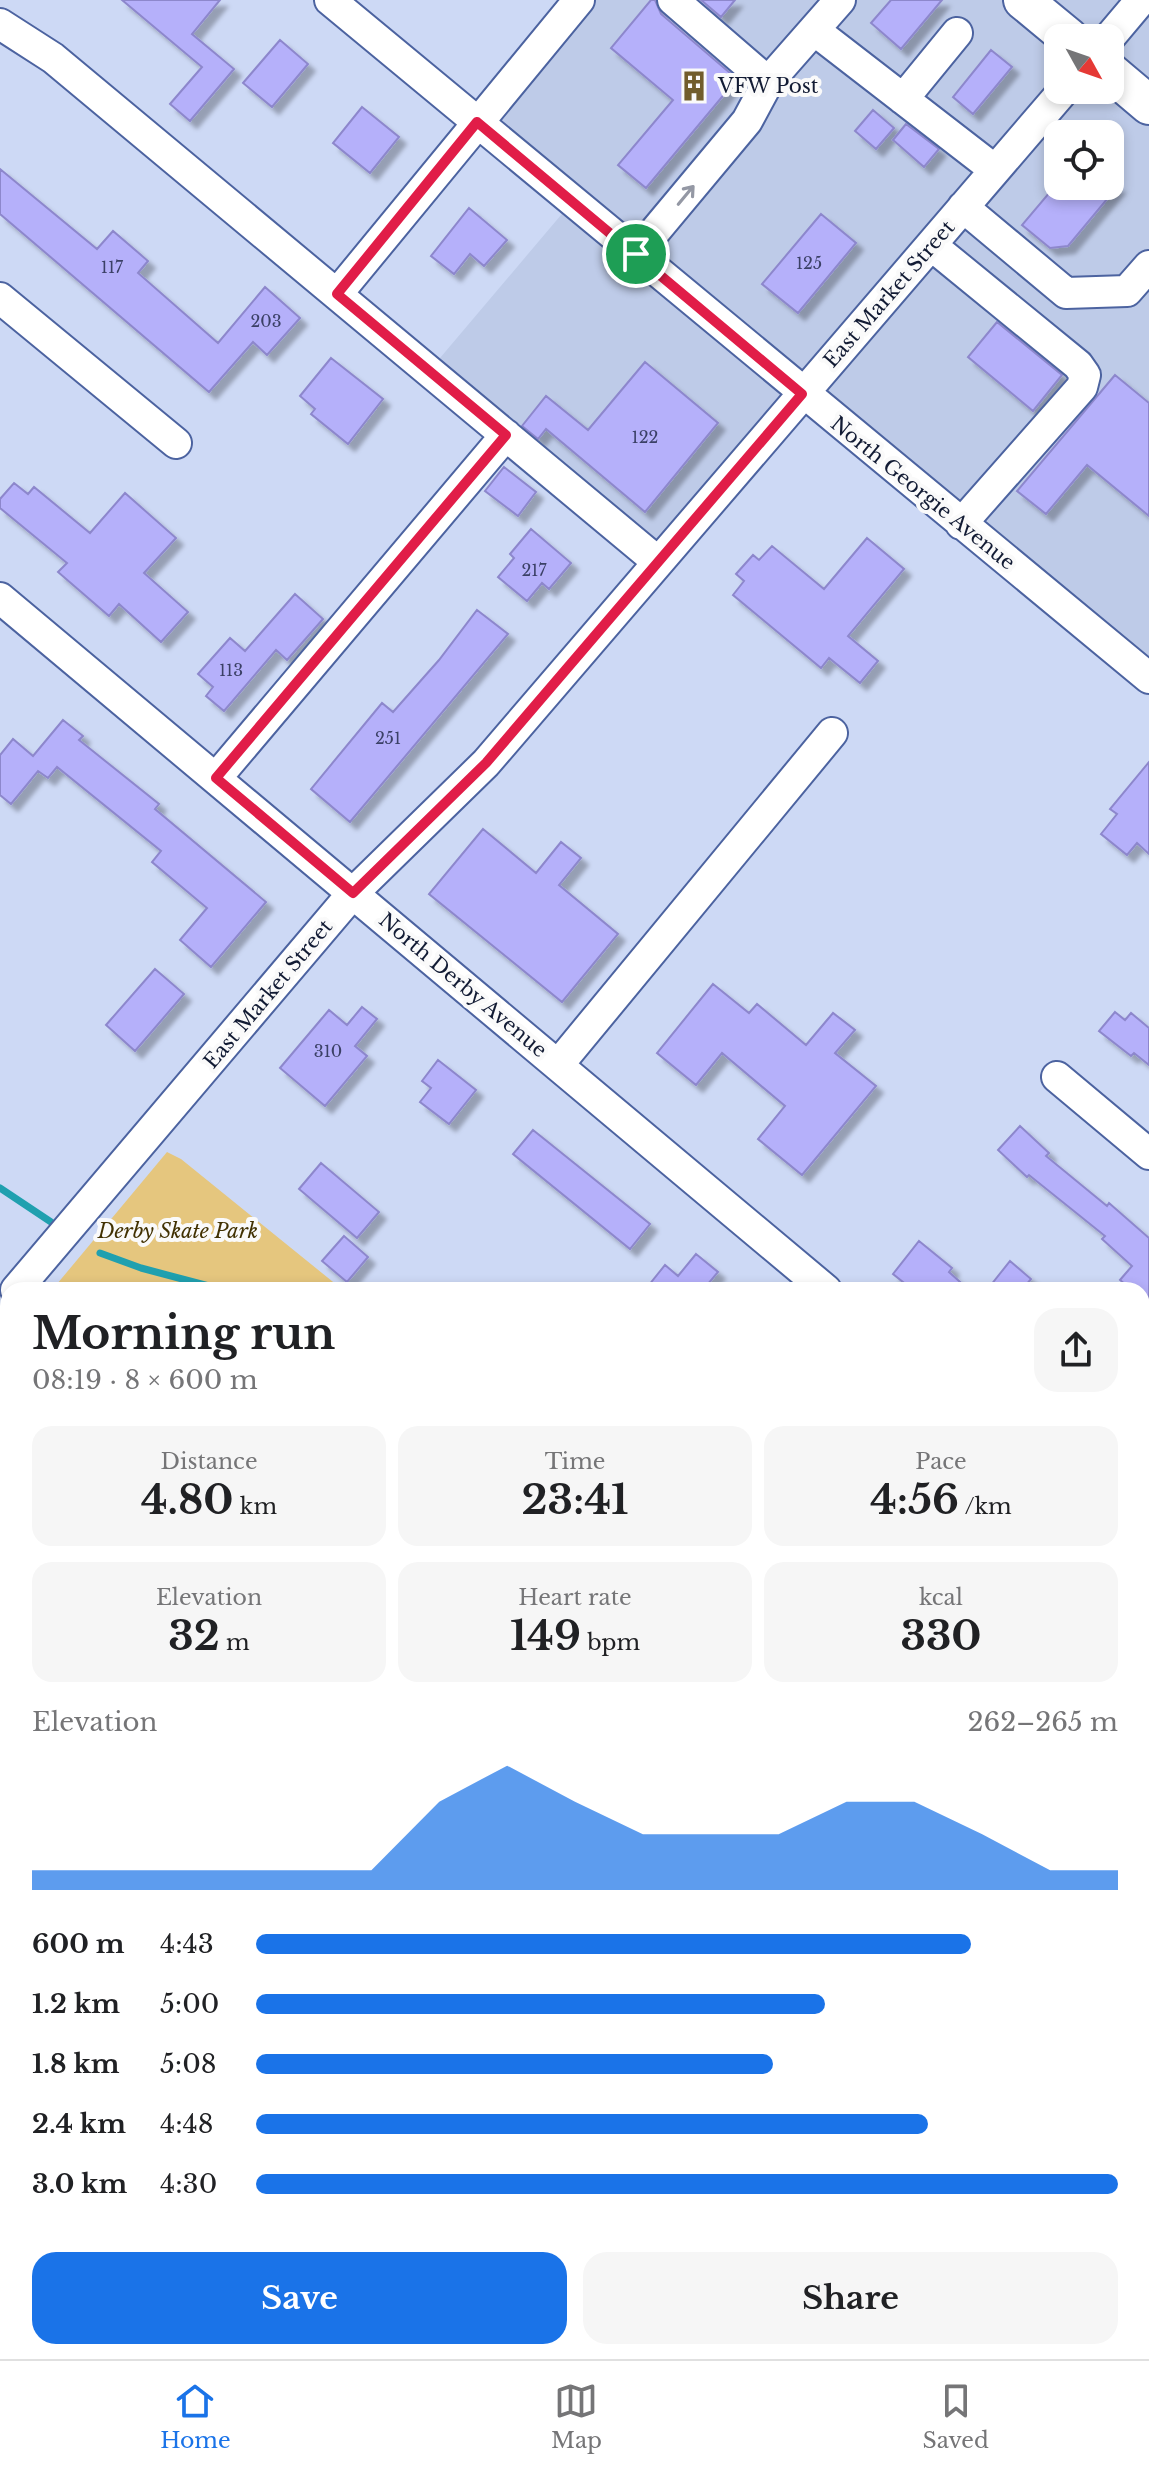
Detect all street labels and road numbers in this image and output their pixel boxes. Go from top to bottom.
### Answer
street label: East Market Street [819,215,960,372]
street label: North Georgie Avenue [826,411,1020,575]
street label: North Derby Avenue [374,908,552,1062]
street label: East Market Street [199,914,338,1073]

